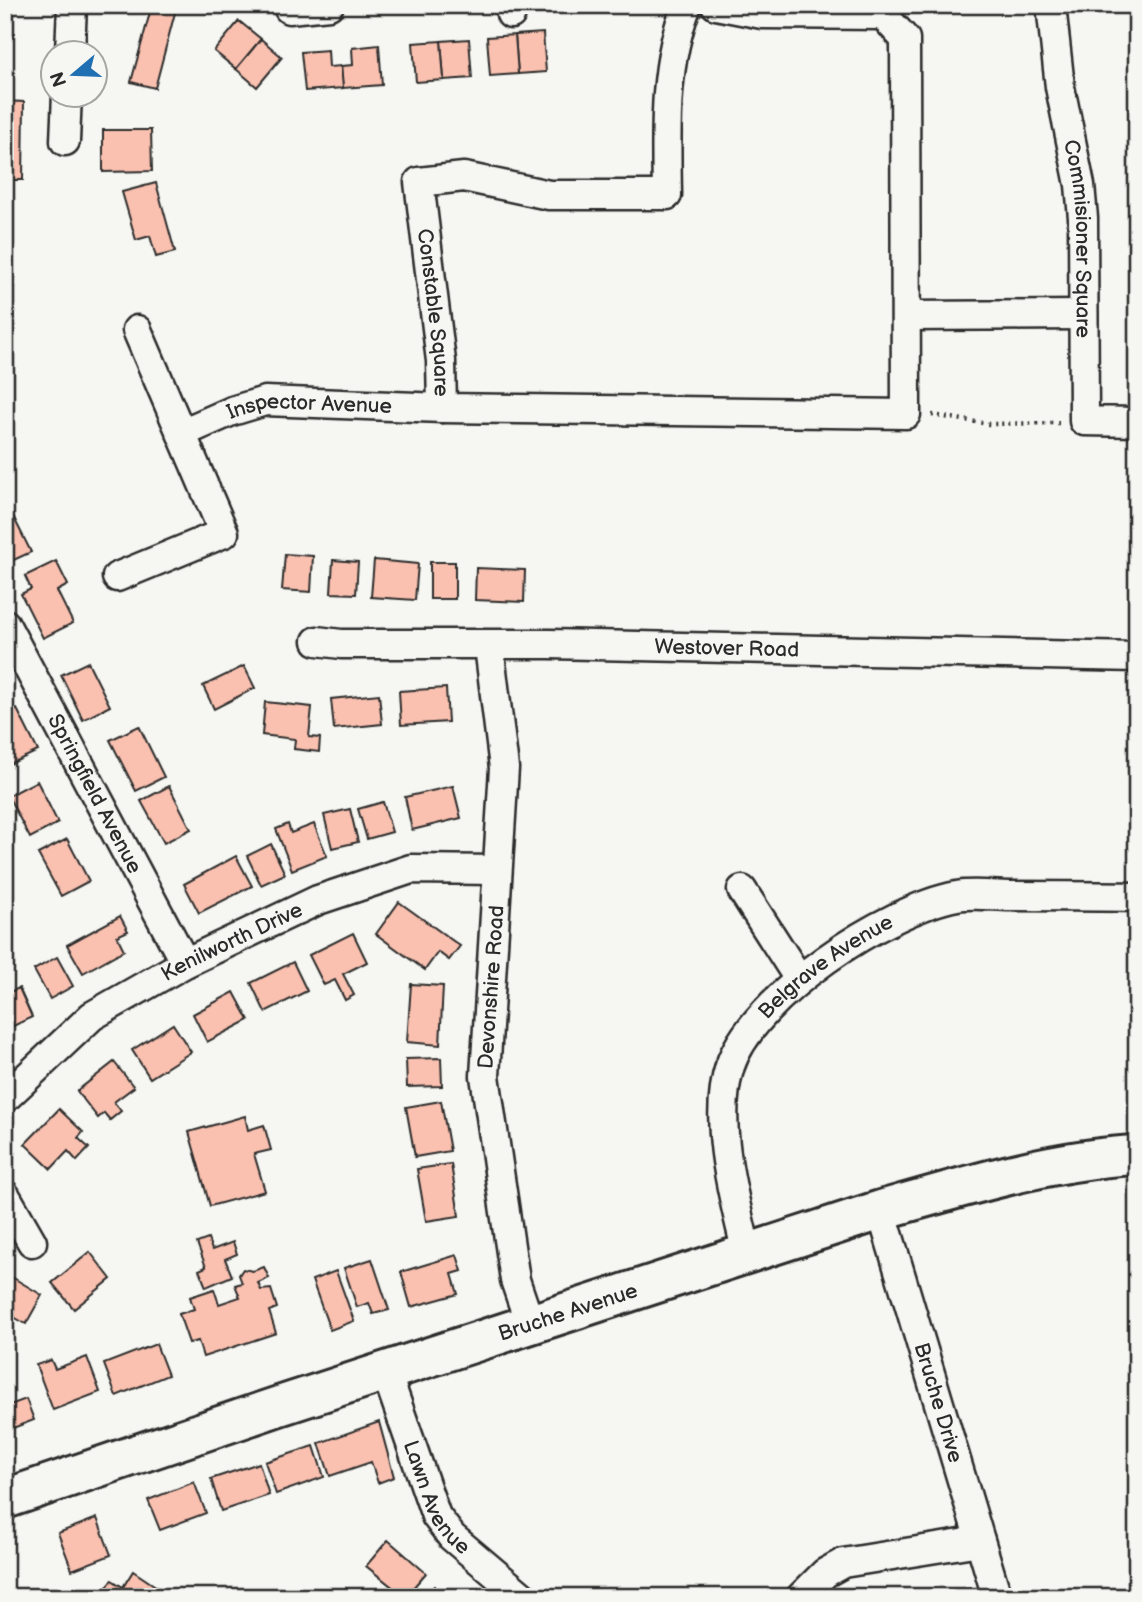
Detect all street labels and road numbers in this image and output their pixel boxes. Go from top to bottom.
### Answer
street label: Commisioner Square [1058,137,1096,338]
street label: Constable Square [412,227,454,397]
street label: Inspector Avenue [223,389,392,425]
street label: Westover Road [654,634,799,663]
street label: Springfield Avenue [42,710,147,878]
street label: Kenilworth Drive [157,897,307,987]
street label: Devonshire Road [473,904,510,1070]
street label: Belgrave Avenue [753,909,897,1024]
street label: Bruche Avenue [495,1278,641,1347]
street label: Bruche Drive [908,1340,968,1466]
street label: Lawn Avenue [398,1437,475,1560]

